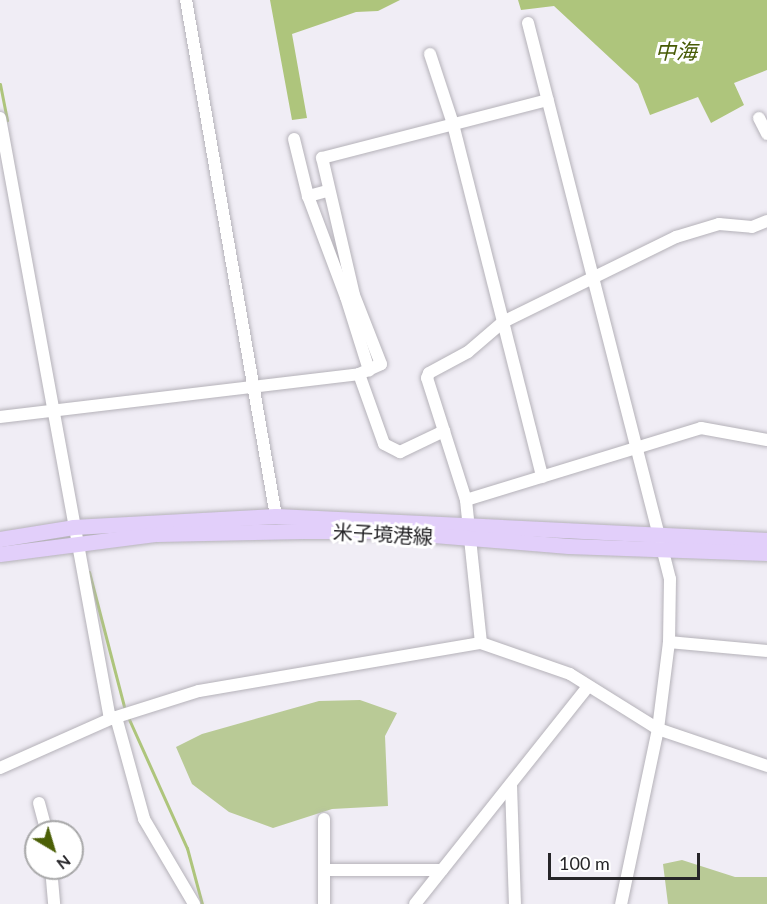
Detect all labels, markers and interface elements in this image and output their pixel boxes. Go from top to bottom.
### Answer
water label: 中海 [655,38,697,64]
street label: 米子境港線 [332,519,434,549]
north arrow [24,820,84,880]
scale bar [551,841,702,879]
text: N [53,852,75,874]
text: 100 m [559,852,610,874]

